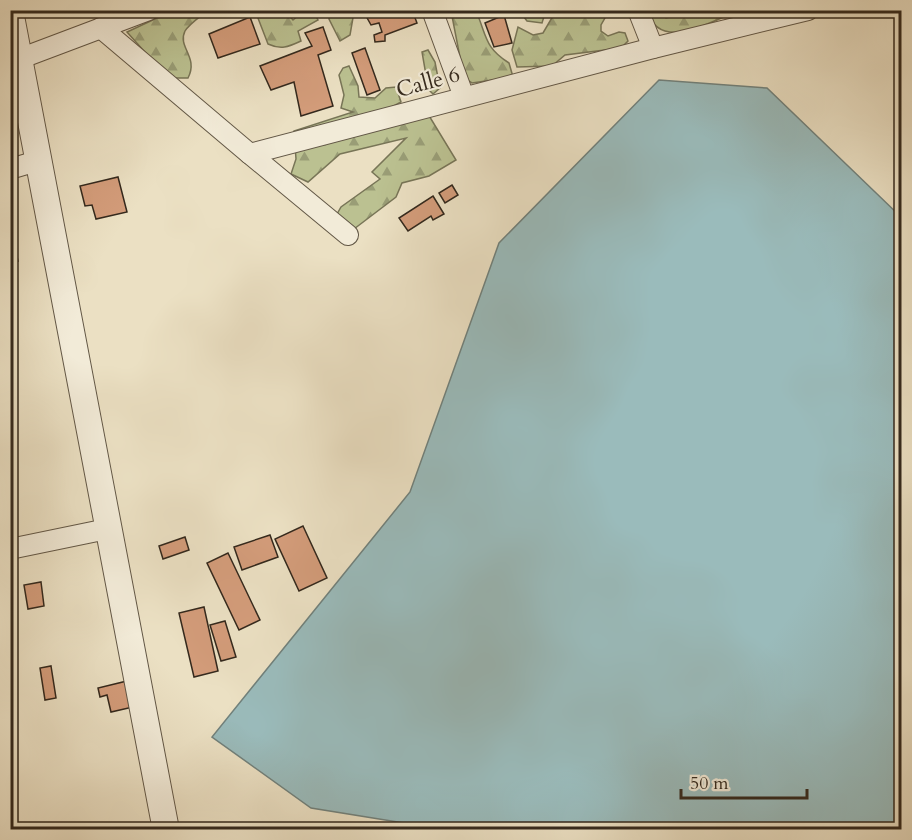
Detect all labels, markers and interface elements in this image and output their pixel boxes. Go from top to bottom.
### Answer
street label: Calle 6 [393,59,463,105]
scale bar [681,762,807,800]
text: 50 m [690,771,729,796]

